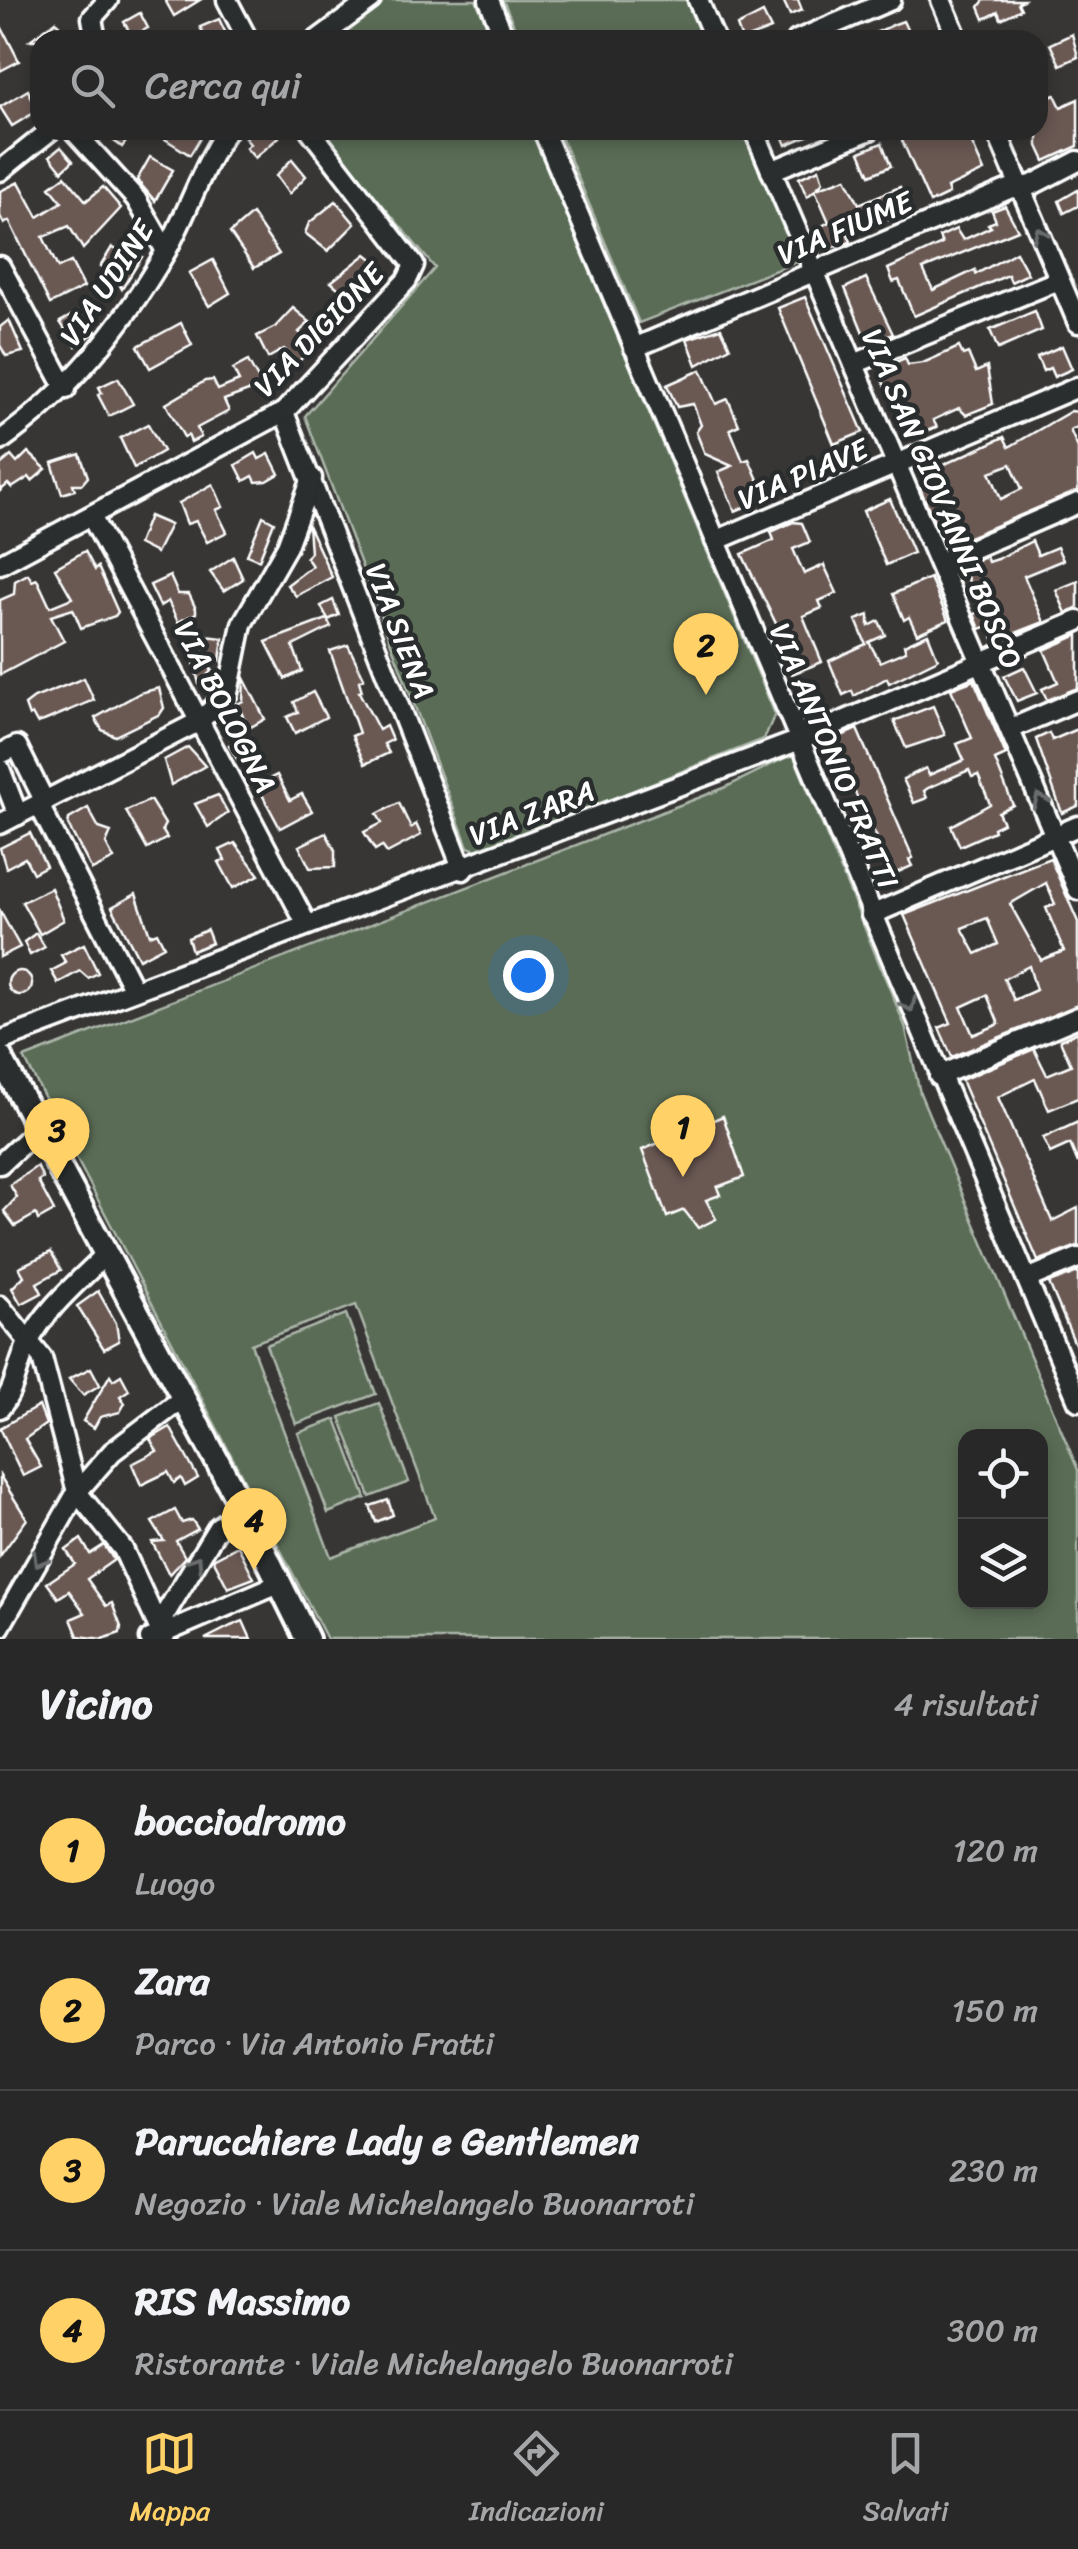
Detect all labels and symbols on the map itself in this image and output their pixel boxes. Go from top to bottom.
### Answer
street label: VIA FIUME [768,174,924,281]
street label: VIA UDINE [44,206,171,358]
one-way arrow [1032,226,1052,244]
street label: VIA DIGIONE [240,248,400,410]
street label: VIA SAN GIOVANNI BOSCO [846,320,1038,678]
street label: VIA PIAVE [729,421,879,526]
street label: VIA SIENA [349,555,451,707]
street label: VIA BOLOGNA [158,611,292,803]
pin: 2 [674,612,738,695]
street label: VIA ANTONIO FRATTI [753,614,915,898]
street label: VIA ZARA [461,764,603,862]
one-way arrow [1032,792,1052,810]
your location [503,950,554,1001]
one-way arrow [897,995,917,1013]
pin: 1 [650,1094,716,1177]
pin: 3 [24,1098,90,1180]
pin: 4 [222,1488,286,1570]
one-way arrow [32,1549,52,1567]
one-way arrow [184,1555,203,1573]

